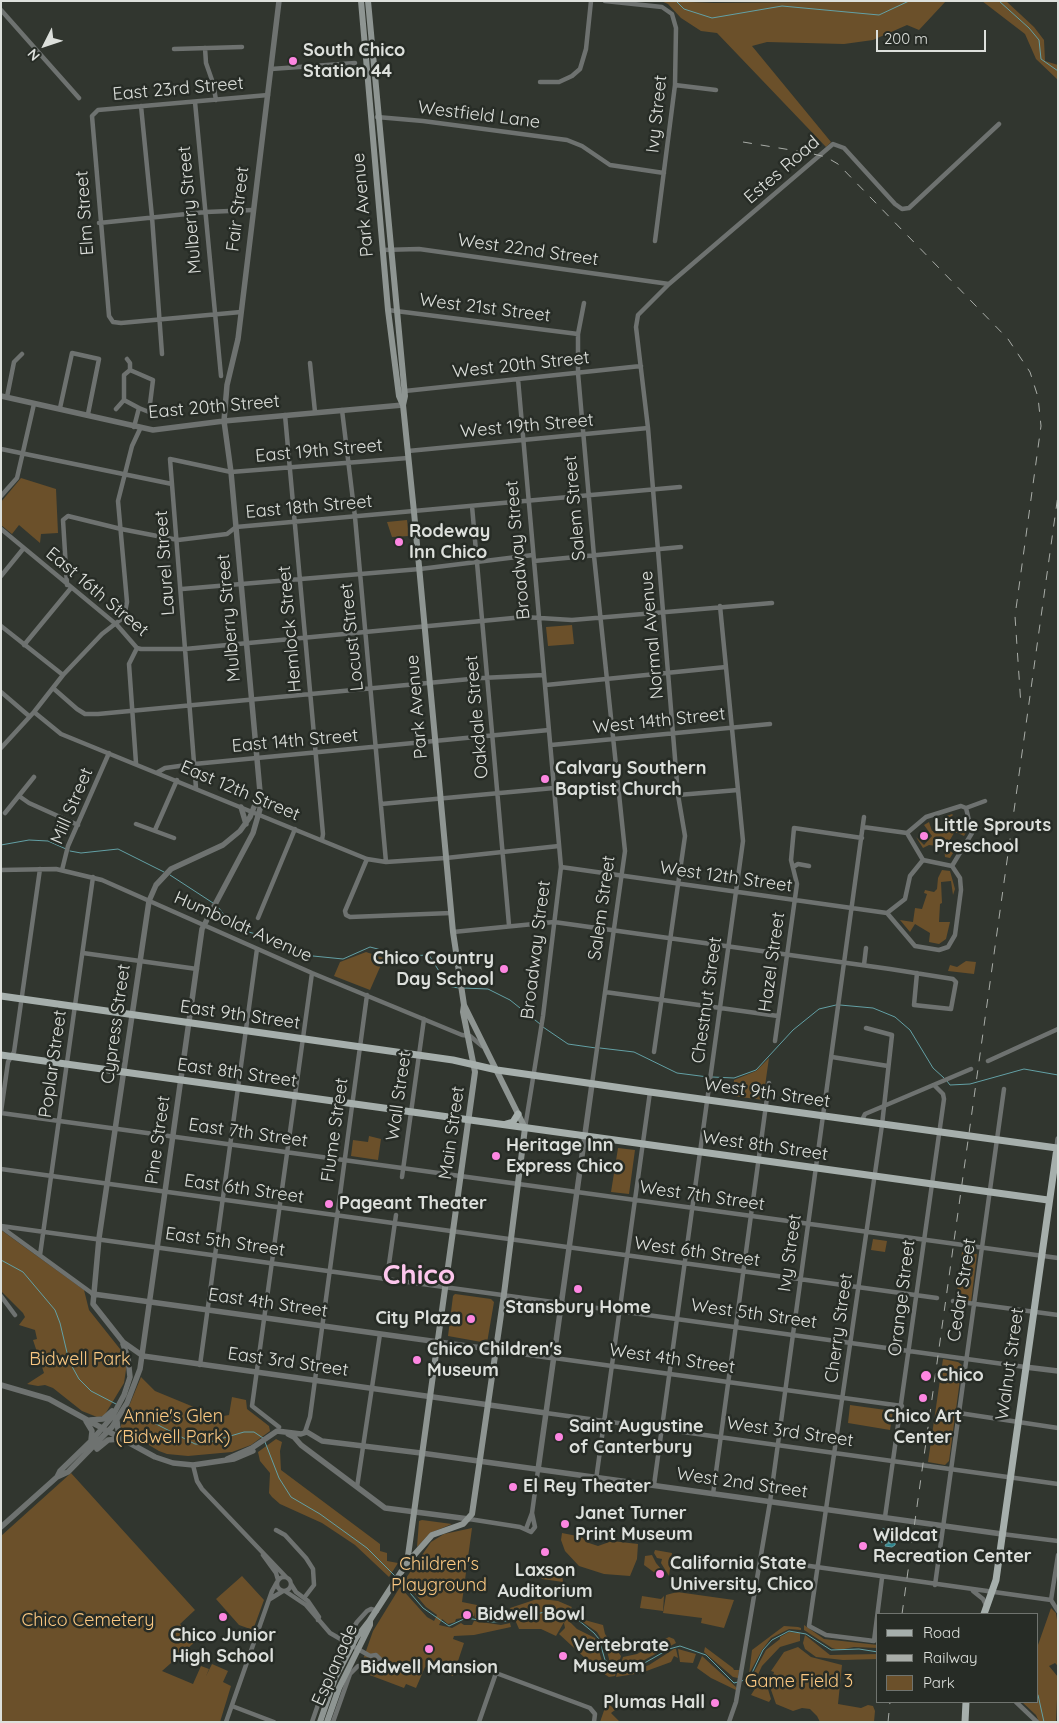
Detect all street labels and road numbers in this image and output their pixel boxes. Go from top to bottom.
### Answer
street label: East 23rd Street [112,73,244,105]
street label: Ivy Street [642,74,672,154]
street label: Westfield Lane [417,97,541,133]
street label: Estes Road [740,131,824,209]
street label: Mulberry Street [174,145,206,275]
street label: Park Avenue [348,152,378,258]
street label: Fair Street [222,165,254,253]
street label: Elm Street [71,170,99,256]
street label: West 22nd Street [456,229,600,271]
street label: West 21st Street [418,289,552,327]
street label: West 20th Street [451,347,591,383]
street label: East 20th Street [147,391,281,423]
street label: West 19th Street [459,409,595,443]
street label: East 19th Street [254,435,384,467]
street label: Salem Street [560,454,590,562]
street label: Broadway Street [501,479,535,621]
street label: East 18th Street [245,491,373,523]
street label: Laurel Street [151,510,179,616]
street label: East 16th Street [41,543,153,641]
street label: Mulberry Street [213,553,245,683]
street label: Hemlock Street [274,565,306,693]
street label: Normal Avenue [636,570,668,700]
street label: Locust Street [336,582,368,692]
street label: Park Avenue [402,654,432,760]
street label: Oakdale Street [461,654,493,780]
street label: West 14th Street [592,703,726,739]
street label: East 14th Street [231,725,359,757]
street label: East 12th Street [177,756,303,826]
street label: Mill Street [46,764,98,848]
street label: Salem Street [584,854,620,962]
street label: West 12th Street [658,857,794,897]
street label: Broadway Street [517,879,555,1021]
street label: Humboldt Avenue [171,887,315,967]
street label: Hazel Street [754,911,790,1013]
street label: Chestnut Street [687,935,727,1065]
street label: Cypress Street [97,963,135,1085]
street label: East 9th Street [179,996,301,1034]
street label: Poplar Street [35,1009,71,1119]
street label: Wall Street [382,1050,416,1142]
street label: East 8th Street [176,1054,298,1092]
street label: West 9th Street [703,1073,831,1113]
street label: Flume Street [317,1076,353,1184]
street label: Main Street [435,1085,469,1181]
street label: Pine Street [141,1094,175,1186]
street label: East 7th Street [187,1114,309,1152]
street label: West 8th Street [701,1126,829,1166]
street label: East 6th Street [183,1170,305,1208]
street label: West 7th Street [638,1177,766,1215]
street label: Ivy Street [774,1213,806,1293]
street label: East 5th Street [164,1223,286,1261]
street label: West 6th Street [633,1232,761,1272]
street label: Cedar Street [943,1237,981,1343]
street label: Orange Street [884,1239,920,1357]
street label: Cherry Street [821,1272,857,1384]
street label: East 4th Street [207,1284,329,1322]
street label: West 5th Street [690,1294,818,1334]
street label: Walnut Street [991,1306,1029,1422]
street label: West 4th Street [608,1339,736,1379]
street label: East 3rd Street [226,1343,350,1381]
street label: West 3rd Street [725,1412,855,1452]
street label: West 2nd Street [675,1463,809,1503]
street label: Esplanade [307,1621,363,1709]

